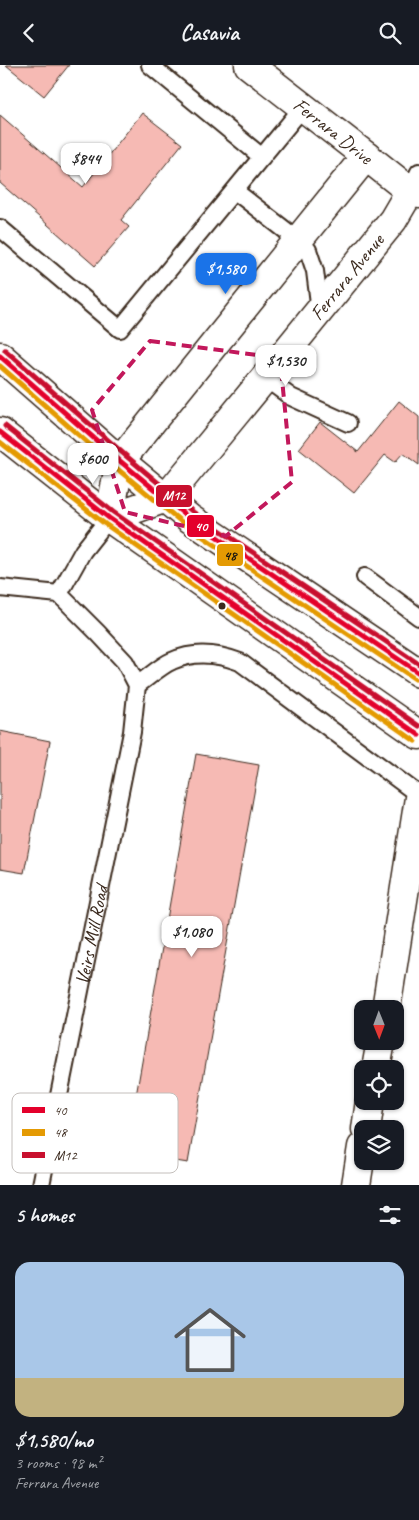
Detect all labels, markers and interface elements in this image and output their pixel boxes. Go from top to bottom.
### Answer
icon: back [15,19,43,47]
text: Casavia [180,19,239,47]
icon: search [376,19,404,47]
street label: Ferrara Drive [288,92,379,171]
pin: $844 [56,143,116,185]
text: $844 [72,149,100,169]
street label: Ferrara Avenue [305,228,390,325]
pin: $1,580 [185,253,267,295]
text: $1,580 [207,259,245,279]
pin: $1,530 [245,345,327,387]
text: $1,530 [267,351,305,371]
pin: $600 [63,443,123,485]
text: $600 [78,449,108,469]
line badge: M12 [155,484,193,508]
text: M12 [163,487,187,504]
line badge: 40 [186,514,215,538]
text: 40 [195,518,209,535]
line badge: 48 [216,543,244,567]
text: 48 [224,547,238,564]
unlabelled marker [217,601,227,611]
street label: Veirs Mill Road [69,880,114,987]
pin: $1,080 [151,915,233,958]
text: $1,080 [172,922,212,942]
north arrow [354,1000,404,1050]
map controls [354,1000,404,1170]
button: locate [354,1060,404,1110]
legend [12,1093,178,1173]
text: 40 [54,1102,68,1119]
button: layers [354,1120,404,1170]
text: 48 [54,1124,68,1141]
text: M12 [54,1147,78,1164]
icon: filters [376,1201,404,1229]
text: 5 homes [15,1202,74,1228]
icon: home [165,1295,255,1385]
text: $1,580/mo [15,1427,93,1453]
text: 3 rooms · 98 m² [15,1453,101,1473]
text: Ferrara Avenue [15,1473,98,1493]

